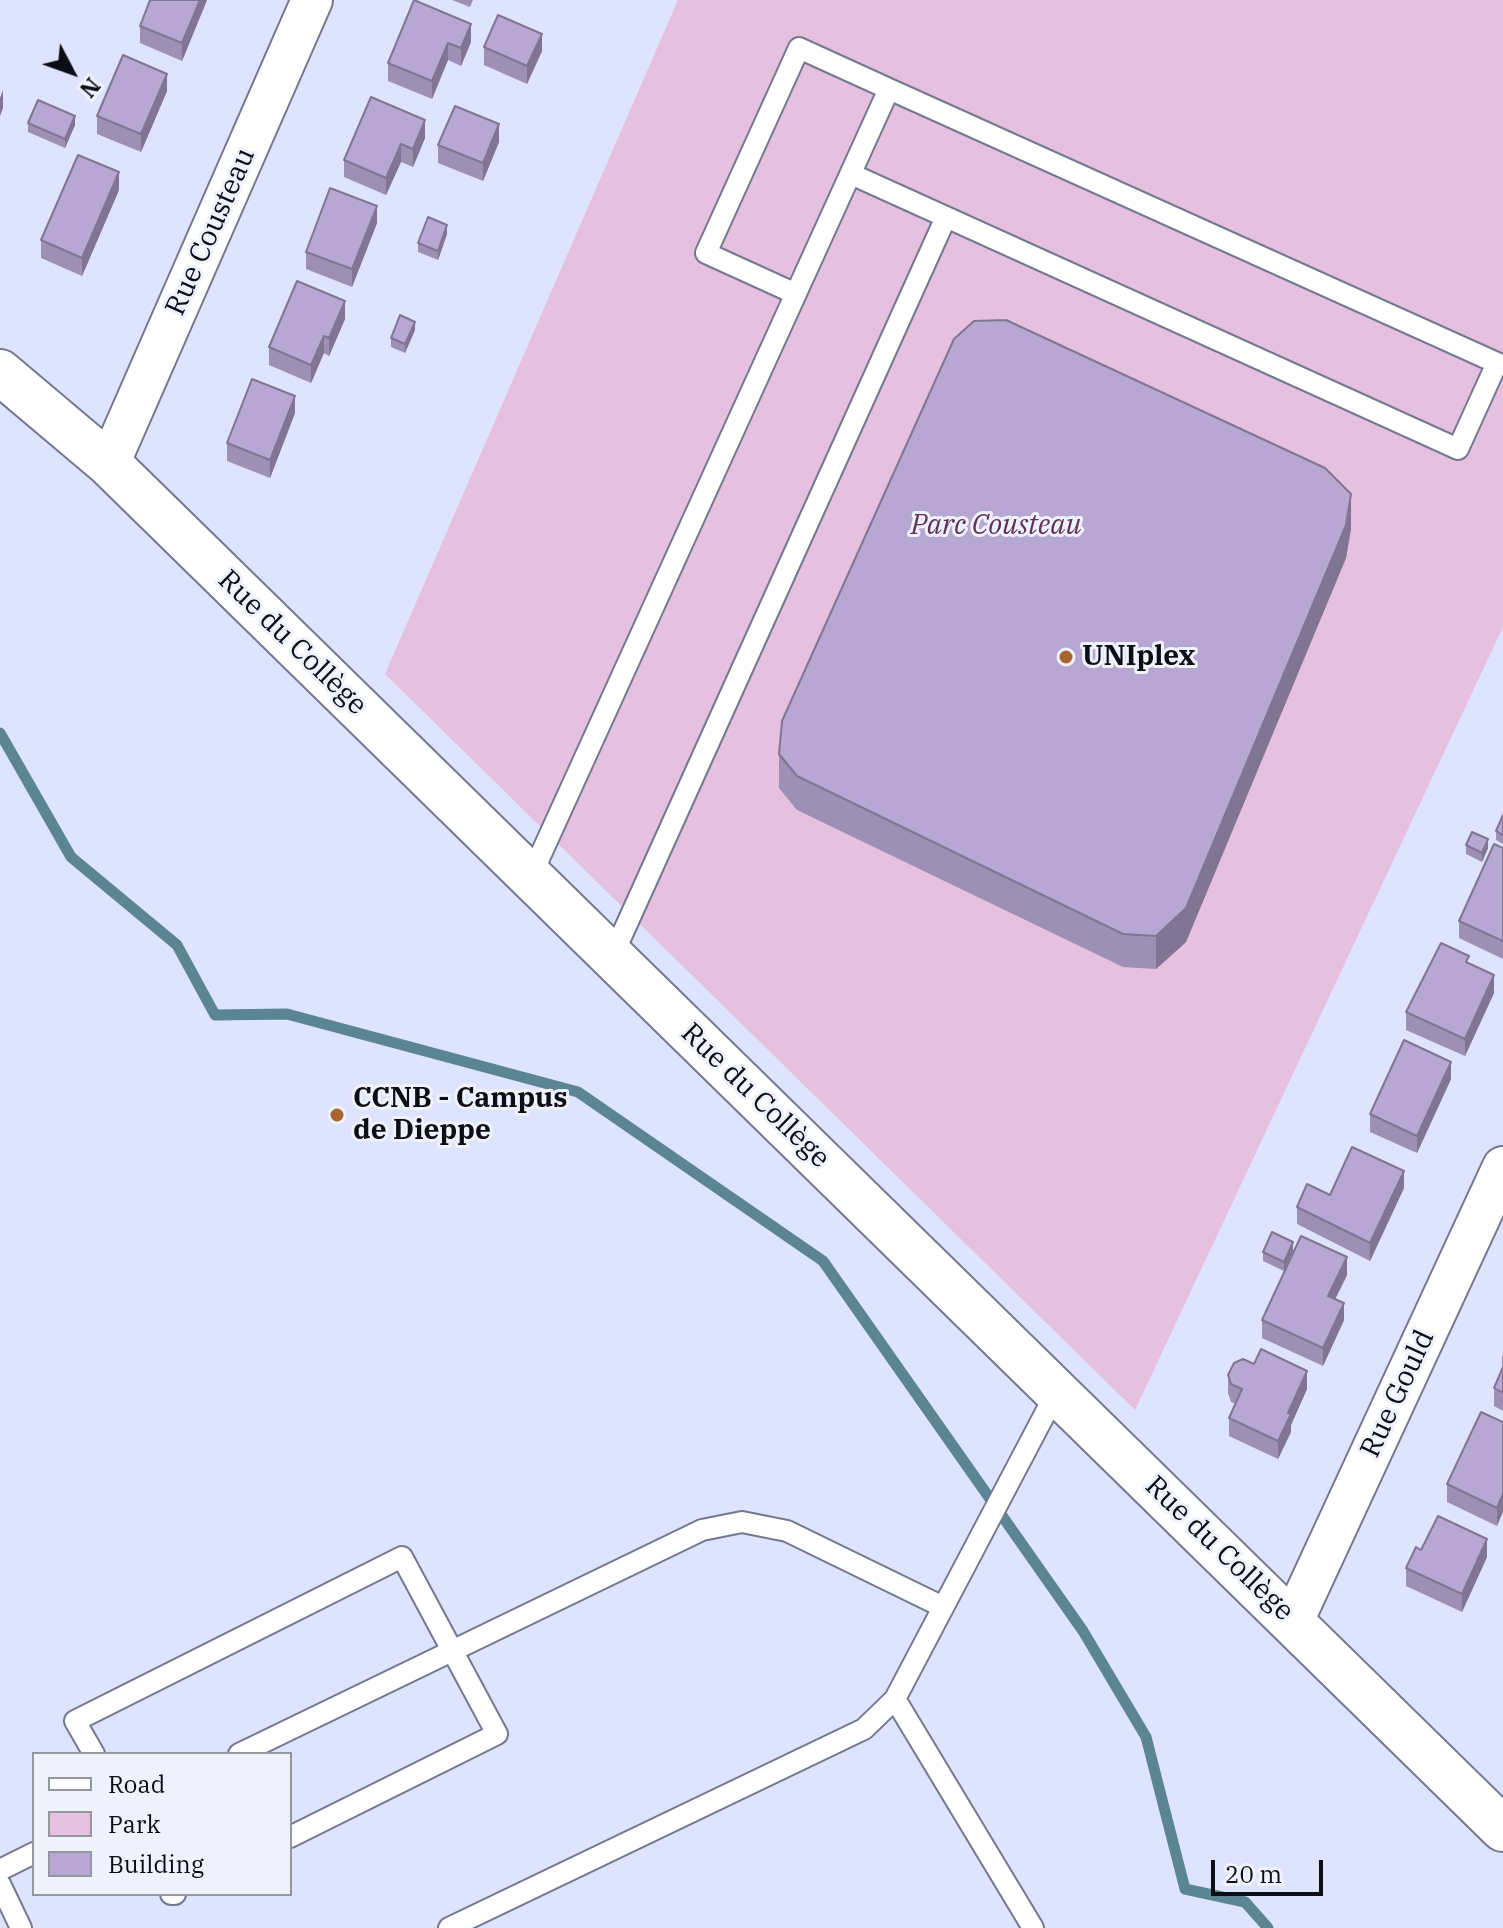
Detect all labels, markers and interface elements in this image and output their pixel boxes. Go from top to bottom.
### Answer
north arrow [32,32,112,112]
text: N [74,72,107,104]
street label: Rue Cousteau [159,143,263,321]
park label: Parc Cousteau [911,509,1081,543]
street label: Rue du Collège [211,564,373,722]
place label: UNIplex [1082,640,1195,674]
marker: UNIplex [1057,648,1075,666]
street label: Rue du Collège [674,1017,836,1175]
place label: CCNB - Campus de Dieppe [353,1082,567,1148]
marker: CCNB - Campus de Dieppe [328,1106,346,1124]
street label: Rue Gould [1354,1325,1442,1463]
street label: Rue du Collège [1138,1470,1300,1628]
legend [32,1752,292,1896]
text: Road [108,1768,165,1800]
text: Park [108,1808,160,1840]
scale bar [1215,1844,1327,1894]
text: Building [108,1848,204,1880]
text: 20 m [1225,1858,1282,1890]

